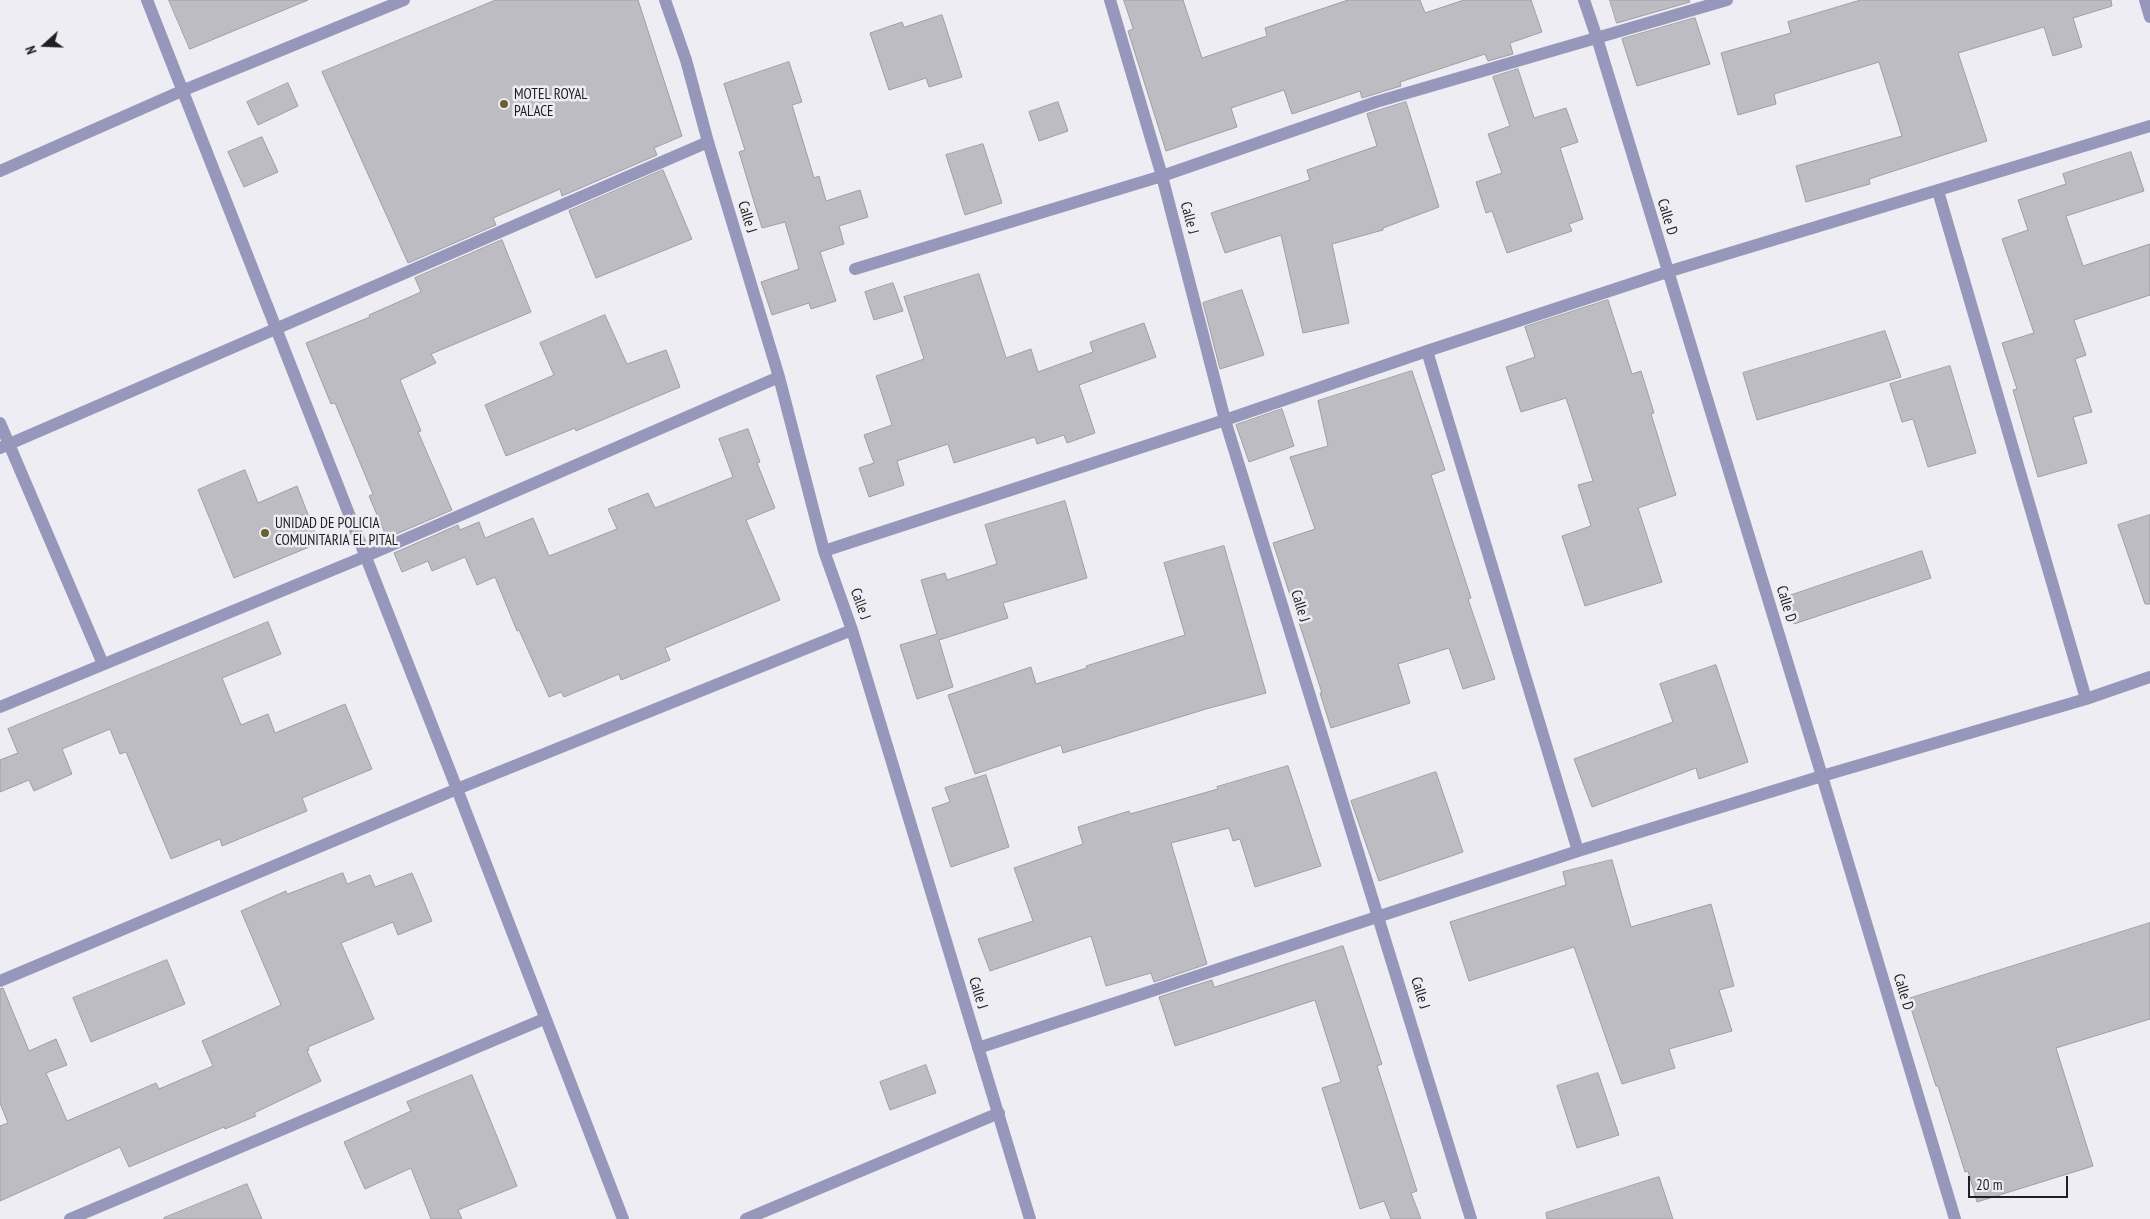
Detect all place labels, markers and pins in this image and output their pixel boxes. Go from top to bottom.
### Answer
place label: MOTEL ROYAL PALACE [514,86,588,121]
marker: MOTEL ROYAL PALACE [498,98,510,110]
place label: UNIDAD DE POLICIA COMUNITARIA EL PITAL [275,515,398,550]
marker: UNIDAD DE POLICIA COMUNITARIA EL PITAL [259,527,271,539]

